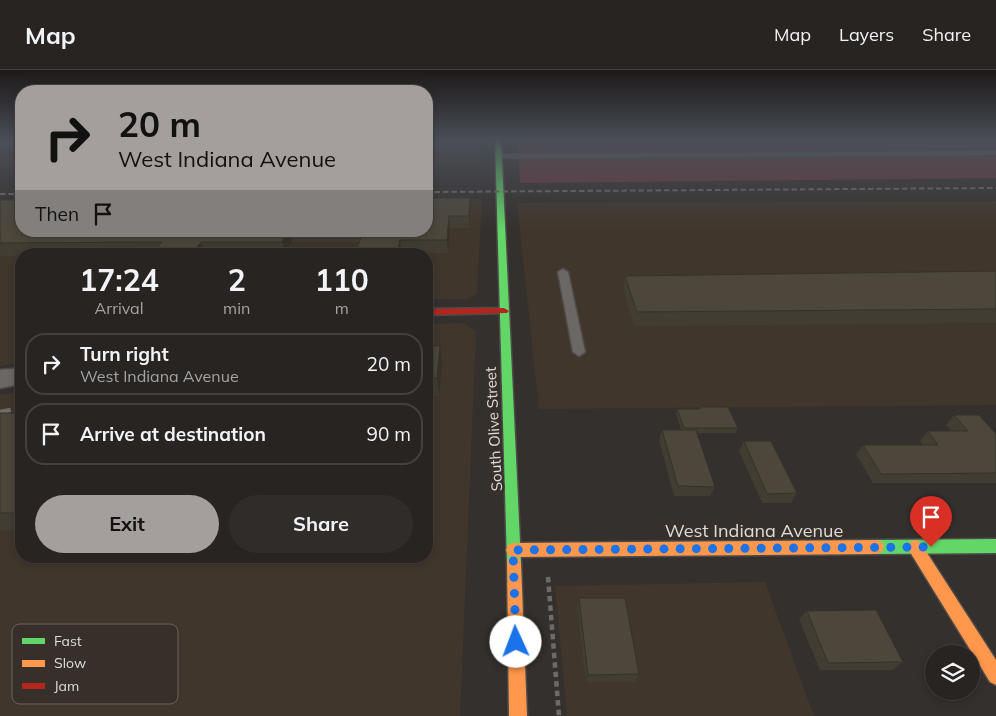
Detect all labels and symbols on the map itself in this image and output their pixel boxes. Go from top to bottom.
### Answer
street label: South Olive Street [481,366,506,492]
pin [910,496,952,547]
street label: West Indiana Avenue [665,519,843,542]
position arrow [489,615,541,667]
legend [12,624,178,704]
text: Fast [54,632,82,650]
text: Slow [54,654,86,672]
text: Jam [54,677,79,695]

